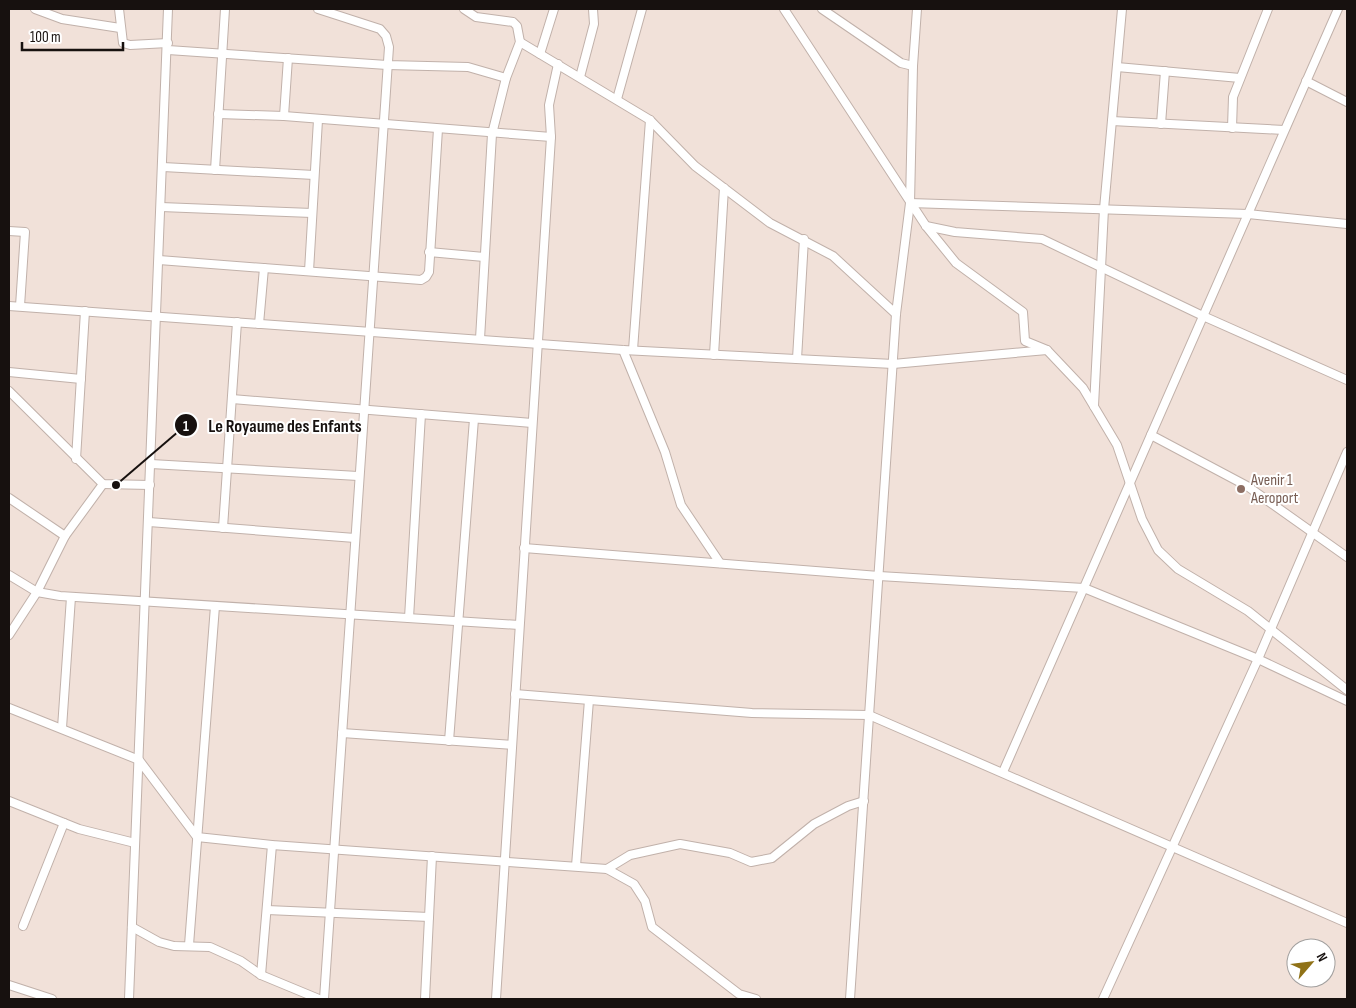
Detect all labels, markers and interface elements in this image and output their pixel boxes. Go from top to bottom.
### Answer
scale bar [22,20,124,52]
text: 100 m [30,28,61,47]
callout: Le Royaume des Enfants [173,409,372,442]
text: Le Royaume des Enfants [208,416,362,437]
text: 1 [183,417,189,436]
place label: Avenir 1 Aeroport [1250,471,1299,508]
marker: Avenir 1 Aeroport [1235,483,1247,495]
north arrow [1286,938,1336,988]
text: N [1313,950,1331,964]

